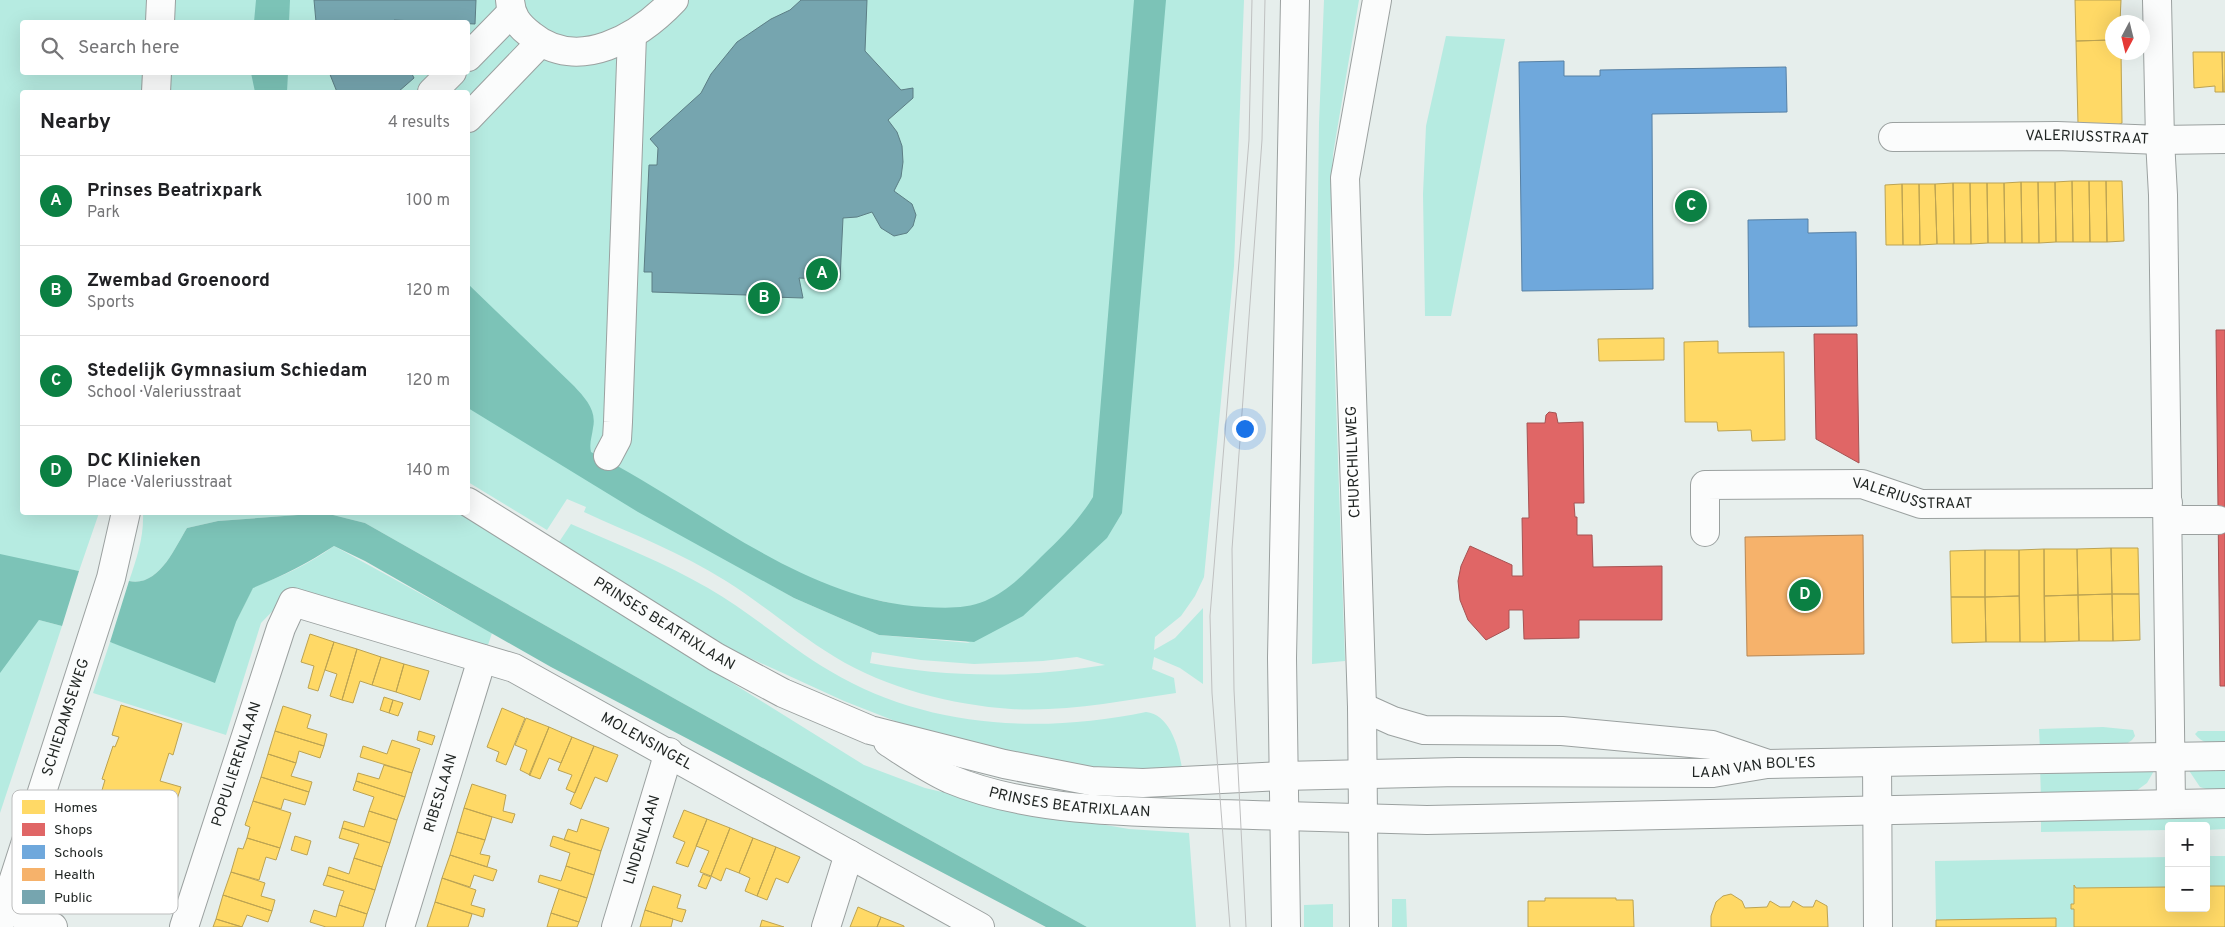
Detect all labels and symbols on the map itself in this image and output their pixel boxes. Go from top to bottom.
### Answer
north arrow [2105,15,2150,60]
street label: VALERIUSSTRAAT [2025,126,2149,149]
pin: C [1675,187,1707,225]
pin: A [806,255,838,293]
pin: B [748,279,780,317]
street label: CHURCHILLWEG [1343,406,1365,518]
your location [1232,416,1258,442]
street label: VALERIUSSTRAAT [1852,474,1973,514]
street label: PRINSES BEATRIXLAAN [590,573,738,675]
pin: D [1789,576,1821,614]
street label: SCHIEDAMSEWEG [38,656,94,779]
street label: POPULIERENLAAN [208,699,266,829]
street label: MOLENSINGEL [597,708,696,775]
street label: RIBESLAAN [420,751,462,835]
street label: LAAN VAN BOL'ES [1691,754,1816,783]
street label: PRINSES BEATRIXLAAN [986,783,1151,822]
legend [12,790,178,914]
street label: LINDENLAAN [620,793,665,887]
text: Homes [54,800,98,817]
text: Shops [54,822,93,839]
text: Schools [54,845,103,862]
text: Health [54,867,95,884]
text: Public [54,890,93,907]

